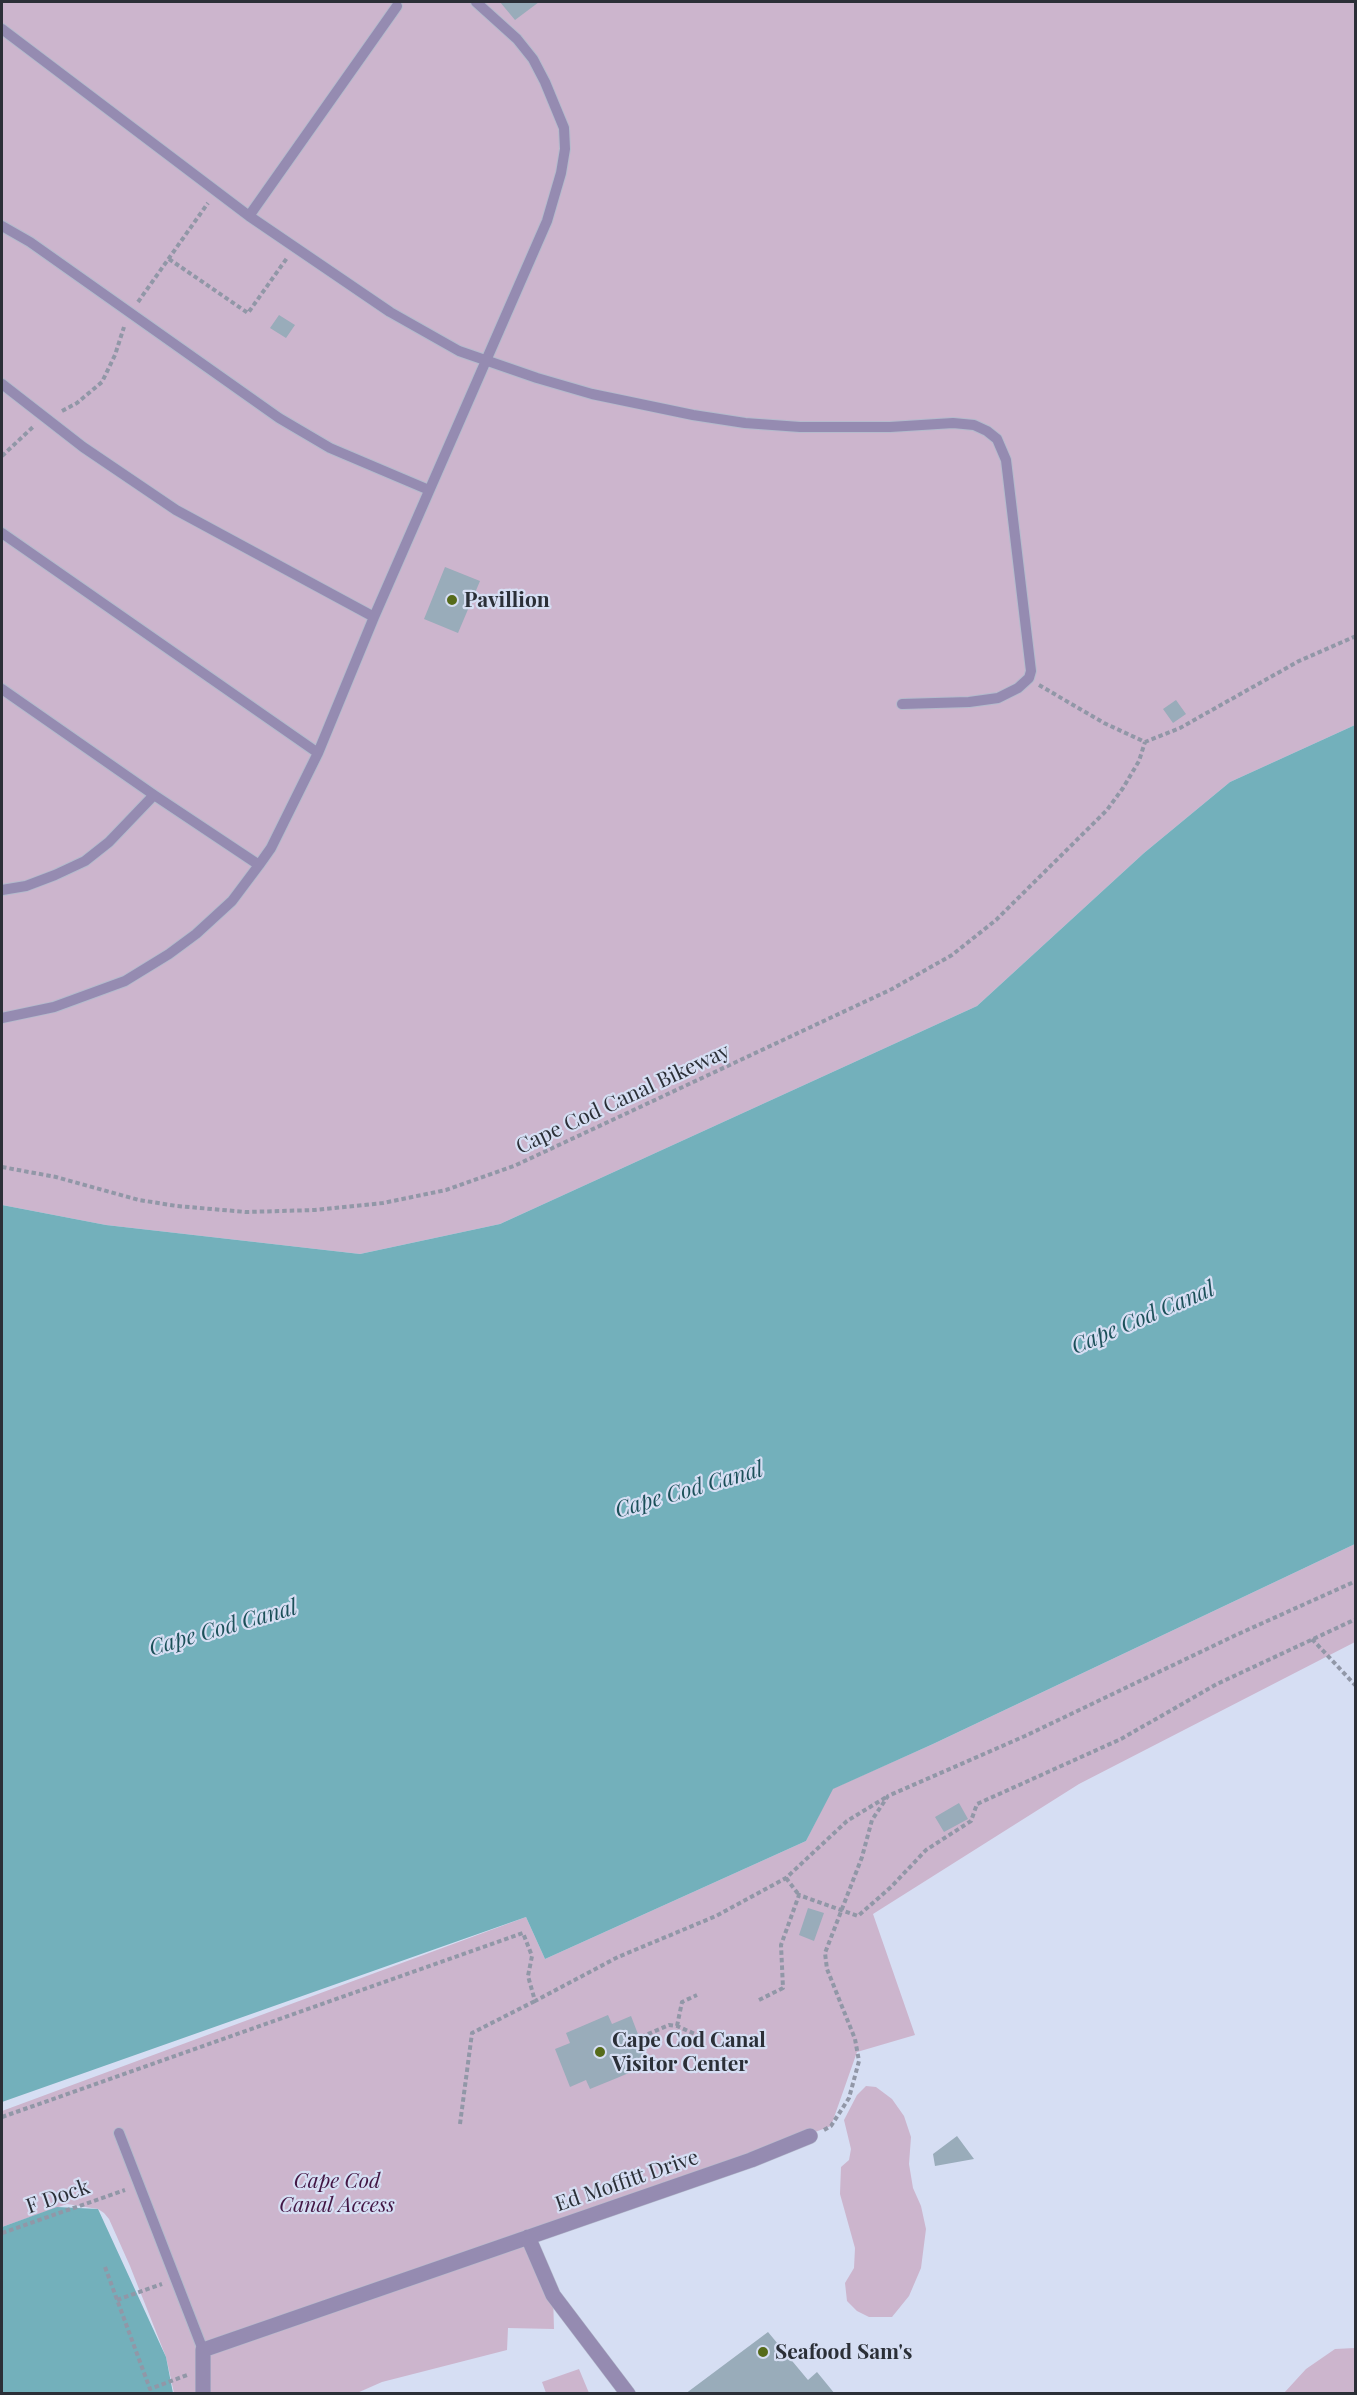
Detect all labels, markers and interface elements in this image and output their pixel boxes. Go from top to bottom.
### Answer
place label: Pavillion [464,587,550,613]
marker: Pavillion [445,593,459,607]
street label: Cape Cod Canal Bikeway [512,1038,734,1160]
water label: Cape Cod Canal [1067,1276,1219,1360]
water label: Cape Cod Canal [612,1456,766,1524]
water label: Cape Cod Canal [146,1594,300,1662]
place label: Cape Cod Canal Visitor Center [612,2027,766,2077]
marker: Cape Cod Canal Visitor Center [593,2045,607,2059]
street label: Ed Moffitt Drive [552,2145,702,2217]
park label: Cape Cod Canal Access [279,2168,395,2218]
street label: F Dock [23,2174,93,2220]
place label: Seafood Sam's [775,2339,912,2365]
marker: Seafood Sam's [756,2345,770,2359]

